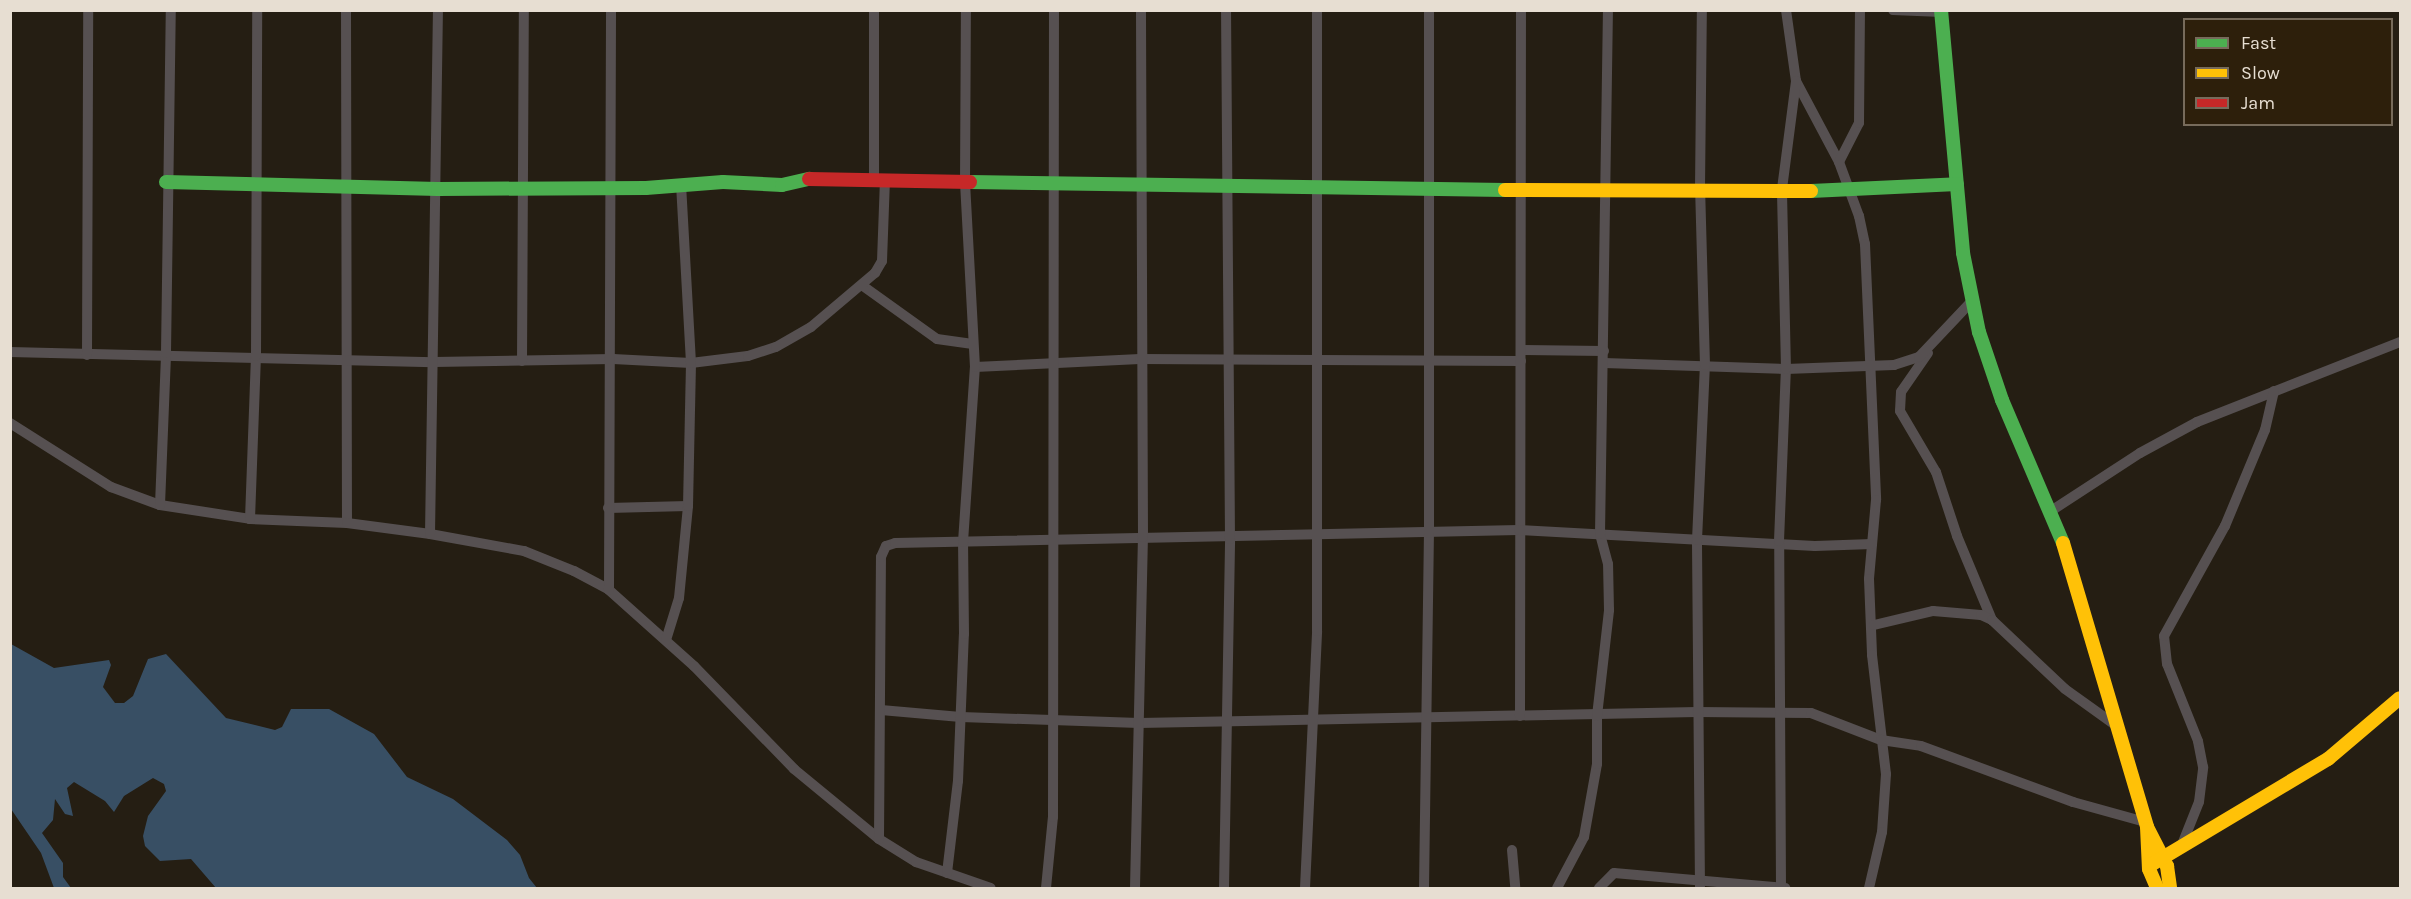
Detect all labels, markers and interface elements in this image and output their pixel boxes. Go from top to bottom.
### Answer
legend [2183,18,2393,126]
text: Fast [2241,32,2276,54]
text: Slow [2241,62,2280,84]
text: Jam [2241,92,2275,114]

